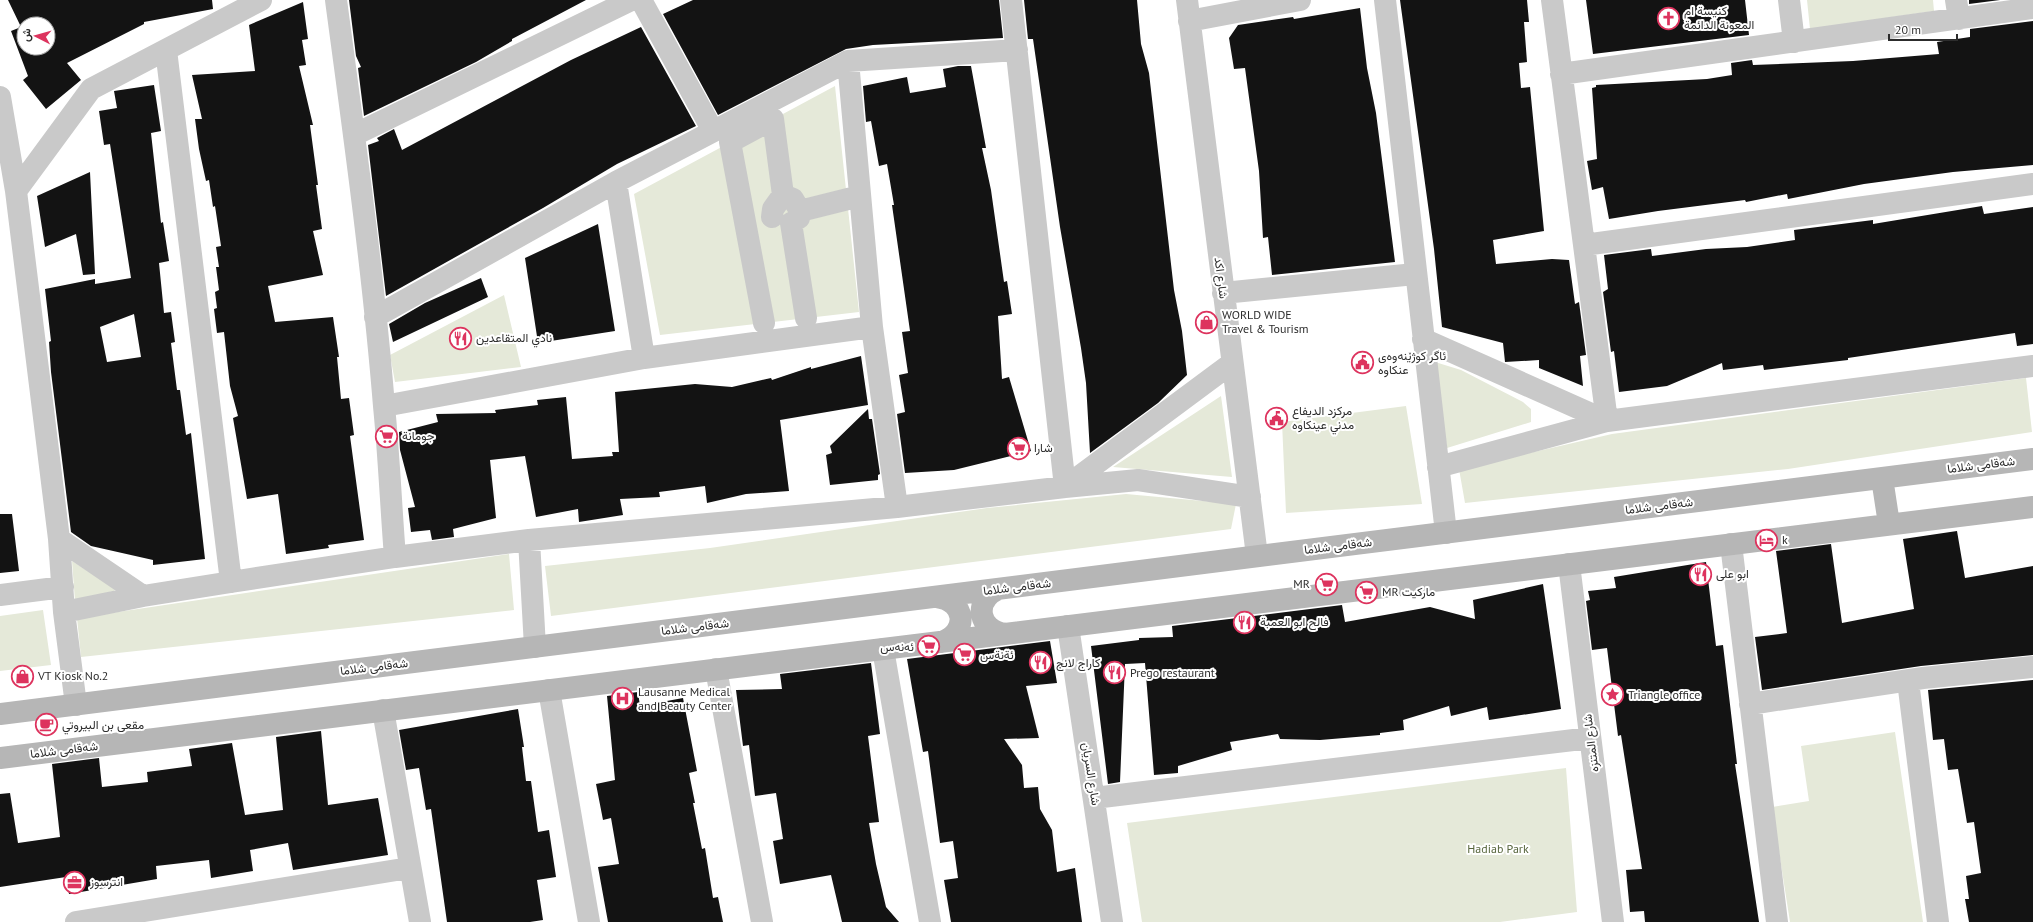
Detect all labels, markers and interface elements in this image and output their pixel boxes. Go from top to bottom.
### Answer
place label: كنيسة ام المعونة الدائمة [1684,3,1754,33]
church icon: كنيسة ام المعونة الدائمة [1655,5,1681,31]
north arrow [16,16,56,56]
scale bar [1889,16,1957,42]
text: 20 m [1895,22,1921,37]
text: ش [18,28,34,42]
street label: شارع اكد [1210,256,1231,300]
place label: WORLD WIDE Travel & Tourism [1222,307,1309,336]
shop icon: WORLD WIDE Travel & Tourism [1194,309,1220,335]
restaurant icon: نادي المتقاعدین [447,325,473,351]
place label: نادي المتقاعدین [476,330,552,348]
place label: ئاگر كوژێنه‌وه‌ی عنكاوه [1378,348,1446,378]
public building icon: ئاگر كوژێنه‌وه‌ی عنكاوه [1350,350,1376,376]
place label: مرکزد الدیفاع مدني عينكاوه [1292,403,1354,435]
public building icon: مرکزد الدیفاع مدني عينكاوه [1264,405,1290,431]
supermarket icon: جومانة [374,423,400,449]
place label: جومانة [402,428,435,444]
supermarket icon: شارا [1005,435,1031,461]
place label: شارا [1034,440,1053,456]
street label: شەقامی شلاما [1946,453,2016,477]
street label: شەقامی شلاما [1624,494,1694,518]
hotel icon: k [1754,527,1780,553]
place label: k [1782,532,1788,547]
street label: شەقامی شلاما [1303,534,1373,558]
restaurant icon: ابو علی [1687,561,1713,587]
place label: ابو علی [1716,566,1749,582]
supermarket icon: MR [1313,571,1339,597]
street label: شەقامی شلاما [982,575,1052,599]
place label: MR [1293,576,1310,591]
supermarket icon: MR ماركيت [1353,579,1379,605]
place label: MR ماركيت [1382,584,1435,600]
restaurant icon: فالح ابو العمبة [1232,609,1258,635]
place label: فالح ابو العمبة [1260,614,1329,631]
street label: شەقامی شلاما [660,615,730,639]
supermarket icon: ئەنەس [916,634,942,660]
place label: ئەنەس [880,639,914,655]
supermarket icon: ئةنةس [951,642,977,668]
place label: ئةنةس [980,647,1014,663]
restaurant icon: كاراج لانج [1027,650,1053,676]
street label: شەقامی شلاما [339,655,409,679]
place label: كاراج لانج [1056,655,1100,672]
restaurant icon: Prego restaurant [1102,660,1128,686]
shop icon: VT Kiosk No.2 [9,663,35,689]
place label: Prego restaurant [1130,665,1215,680]
place label: VT Kiosk No.2 [37,668,108,683]
place icon: Triangle office [1600,682,1626,708]
place label: Lausanne Medical and Beauty Center [638,684,731,713]
hospital icon: Lausanne Medical and Beauty Center [609,686,635,712]
place label: Triangle office [1628,687,1700,702]
cafe icon: مقعى بن البيروتي [33,712,59,738]
street label: شارع المتنزه [1580,713,1603,773]
place label: مقعى بن البيروتي [62,717,144,735]
street label: شەقامی شلاما [29,738,99,762]
street label: شارع السريان [1077,741,1104,807]
park label: Hadiab Park [1467,841,1529,856]
office icon: انترسوز [62,869,88,895]
place label: انترسوز [89,874,123,890]

